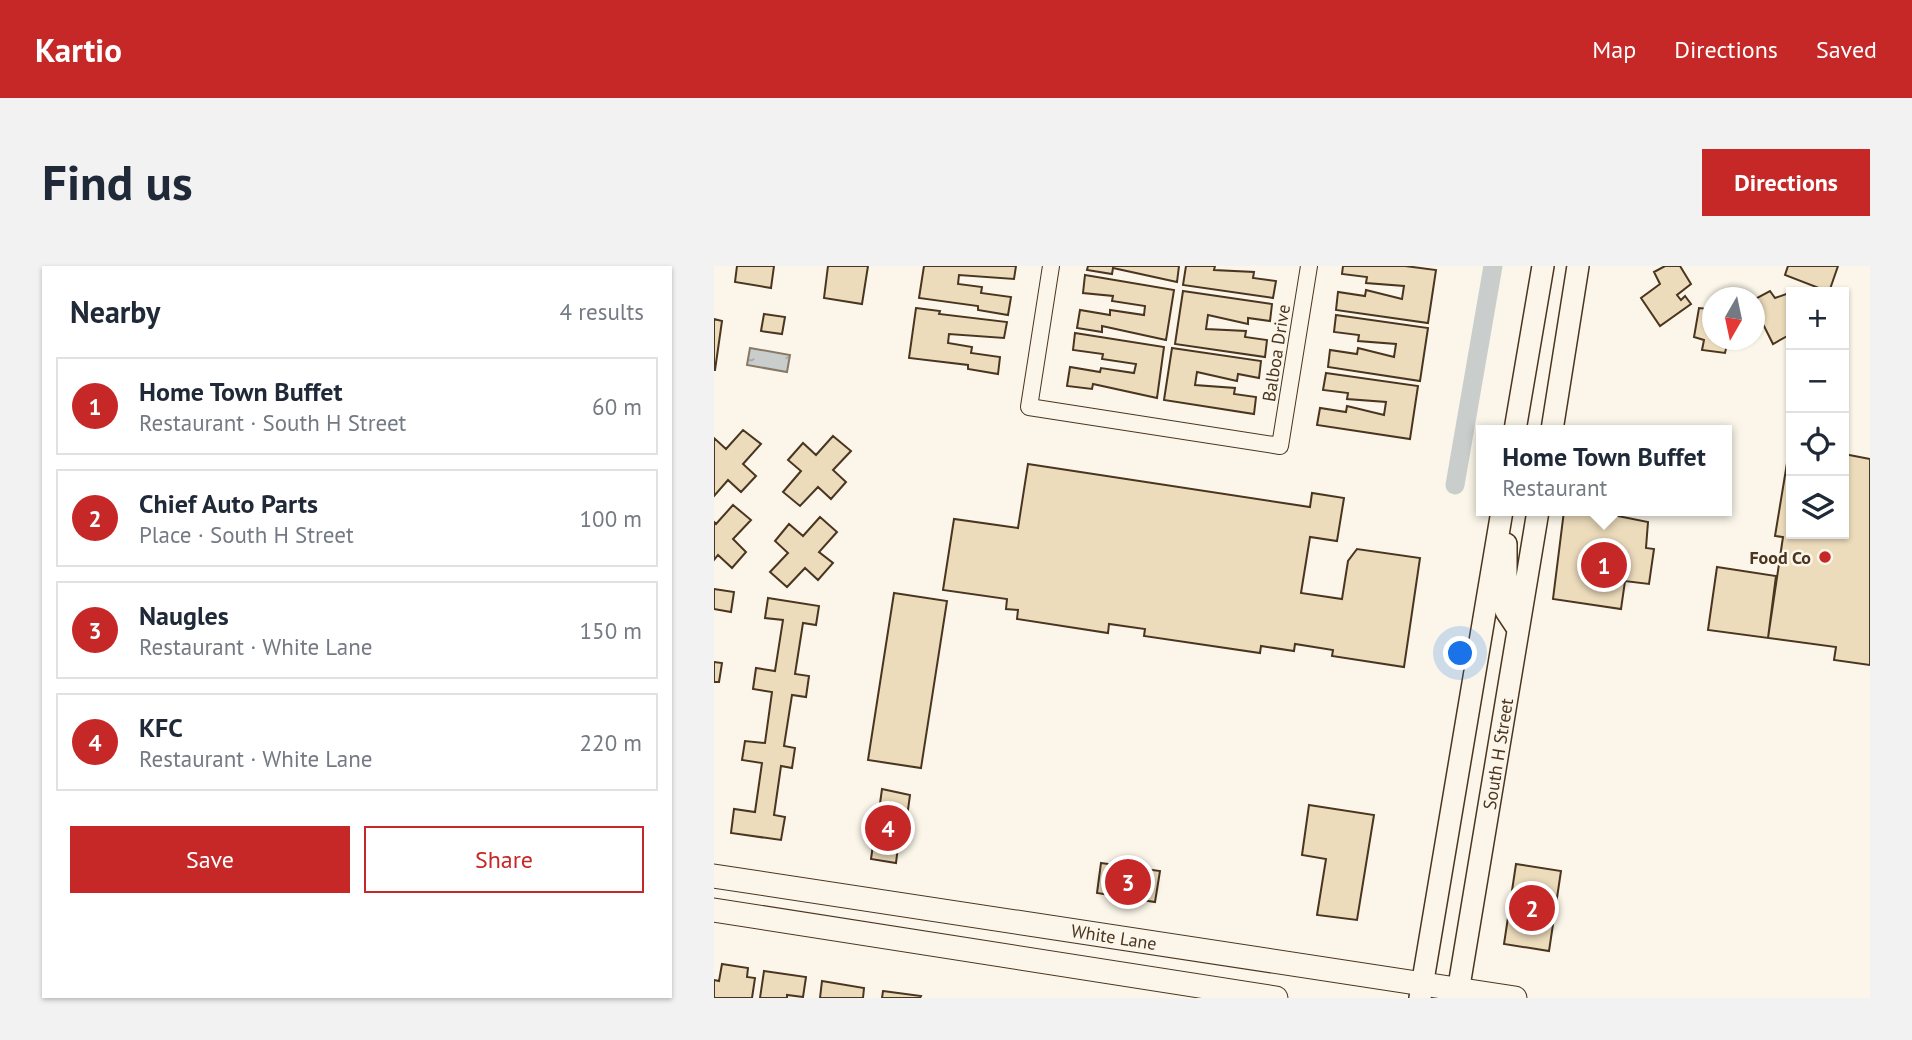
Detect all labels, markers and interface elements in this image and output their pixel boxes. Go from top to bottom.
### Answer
text: Kartio [35,28,122,71]
text: Map [1592,34,1636,65]
text: Directions [1674,34,1778,65]
text: Saved [1816,34,1877,65]
button: Directions [1702,149,1870,216]
text: Find us [42,150,193,214]
north arrow [1702,287,1765,350]
map controls [1786,287,1849,539]
button: + [1786,287,1849,350]
text: Nearby [70,292,160,331]
text: 4 results [560,297,644,326]
street label: Balboa Drive [1257,303,1295,403]
button: − [1786,350,1849,413]
text: Home Town Buffet [139,375,343,408]
text: 1 [88,392,102,421]
text: 60 m [592,392,642,421]
text: Restaurant · South H Street [139,408,406,437]
button: locate [1786,413,1849,476]
popup [1476,425,1732,516]
text: Home Town Buffet [1502,440,1706,473]
text: Restaurant [1502,473,1607,502]
button: layers [1786,476,1849,539]
text: Chief Auto Parts [139,487,318,520]
text: 2 [88,504,102,533]
text: 100 m [580,504,642,533]
text: Place · South H Street [139,520,354,549]
pin: 1 [1581,539,1627,591]
place label: Food Co [1749,546,1811,569]
marker: Food Co [1817,549,1833,565]
text: Naugles [139,599,229,632]
text: 3 [88,616,102,645]
text: 150 m [580,616,642,645]
text: Restaurant · White Lane [139,632,372,661]
your location [1443,636,1477,670]
street label: South H Street [1478,697,1518,811]
text: KFC [139,711,183,744]
text: 4 [88,728,102,757]
text: 220 m [580,728,642,757]
text: Restaurant · White Lane [139,744,372,773]
pin: 4 [865,802,911,854]
button: Save [70,826,350,893]
button: Share [364,826,644,893]
pin: 3 [1105,856,1151,908]
pin: 2 [1509,882,1555,934]
street label: White Lane [1070,919,1158,955]

